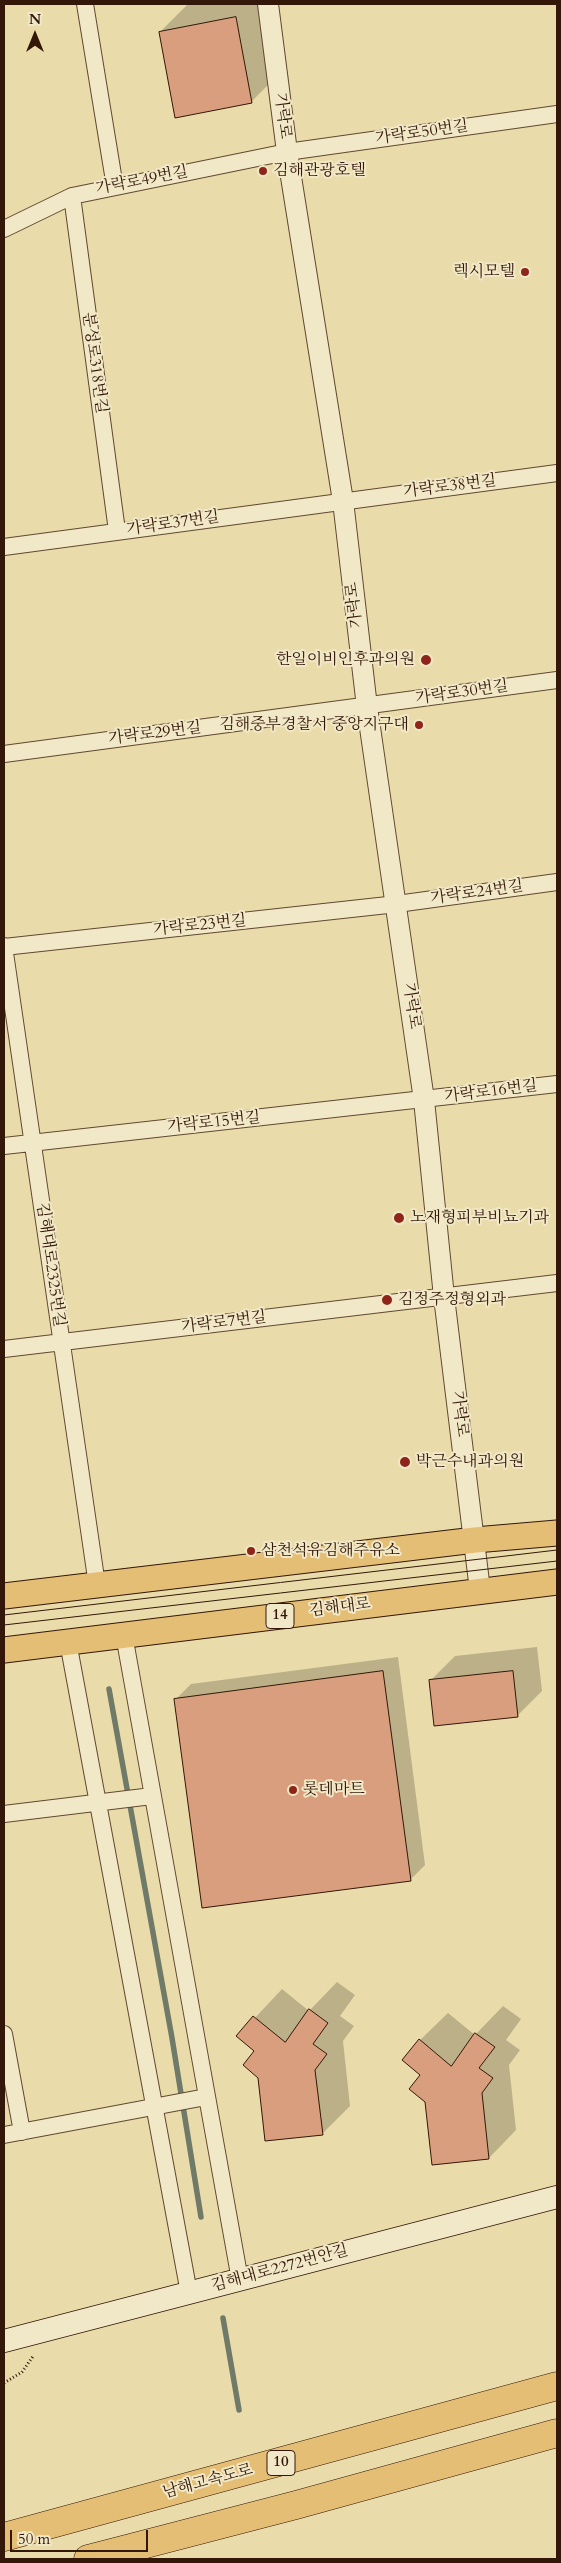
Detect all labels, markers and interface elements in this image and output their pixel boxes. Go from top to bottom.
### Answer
north arrow [10,10,60,60]
text: N [29,10,41,29]
street label: 가락로 [270,92,294,140]
street label: 가락로50번길 [374,117,470,149]
place label: 김해관광호텔 [273,161,366,181]
street label: 가락로49번길 [94,163,190,199]
marker: 김해관광호텔 [257,165,269,177]
place label: 렉시모텔 [453,262,515,282]
marker: 렉시모텔 [519,266,531,278]
street label: 분성로318번길 [77,311,111,415]
street label: 가락로38번길 [402,472,498,502]
street label: 가락로37번길 [125,508,221,540]
street label: 가락로 [343,581,367,629]
place label: 한일이비인후과의원 [276,650,415,670]
marker: 한일이비인후과의원 [419,653,433,667]
street label: 가락로30번길 [414,677,510,709]
place label: 김해중부경찰서 중앙지구대 [219,715,409,735]
street label: 가락로29번길 [107,719,203,749]
marker: 김해중부경찰서 중앙지구대 [413,719,425,731]
street label: 가락로24번길 [429,877,525,909]
street label: 가락로23번길 [152,912,248,940]
street label: 가락로 [398,982,424,1030]
street label: 가락로16번길 [443,1077,539,1107]
street label: 가락로15번길 [166,1109,262,1137]
street label: 김해대로2325번길 [32,1202,68,1328]
place label: 노재형피부비뇨기과 [410,1208,549,1228]
marker: 노재형피부비뇨기과 [392,1211,406,1225]
place label: 김정주정형외과 [398,1290,506,1310]
marker: 김정주정형외과 [380,1293,394,1307]
street label: 가락로7번길 [180,1308,268,1338]
street label: 가락로 [447,1390,471,1438]
place label: 박근수내과의원 [416,1452,524,1472]
marker: 박근수내과의원 [398,1455,412,1469]
place label: 삼천석유김해주유소 [261,1541,400,1561]
marker: 삼천석유김해주유소 [245,1545,257,1557]
street label: 김해대로 [308,1595,372,1621]
road number: 14 [266,1604,294,1628]
place label: 롯데마트 [303,1780,365,1800]
marker: 롯데마트 [287,1784,299,1796]
street label: 김해대로2272번안길 [209,2241,351,2297]
road number: 10 [267,2450,295,2476]
street label: 남해고속도로 [161,2461,255,2503]
scale bar [12,2520,150,2552]
text: 50 m [18,2529,50,2549]

